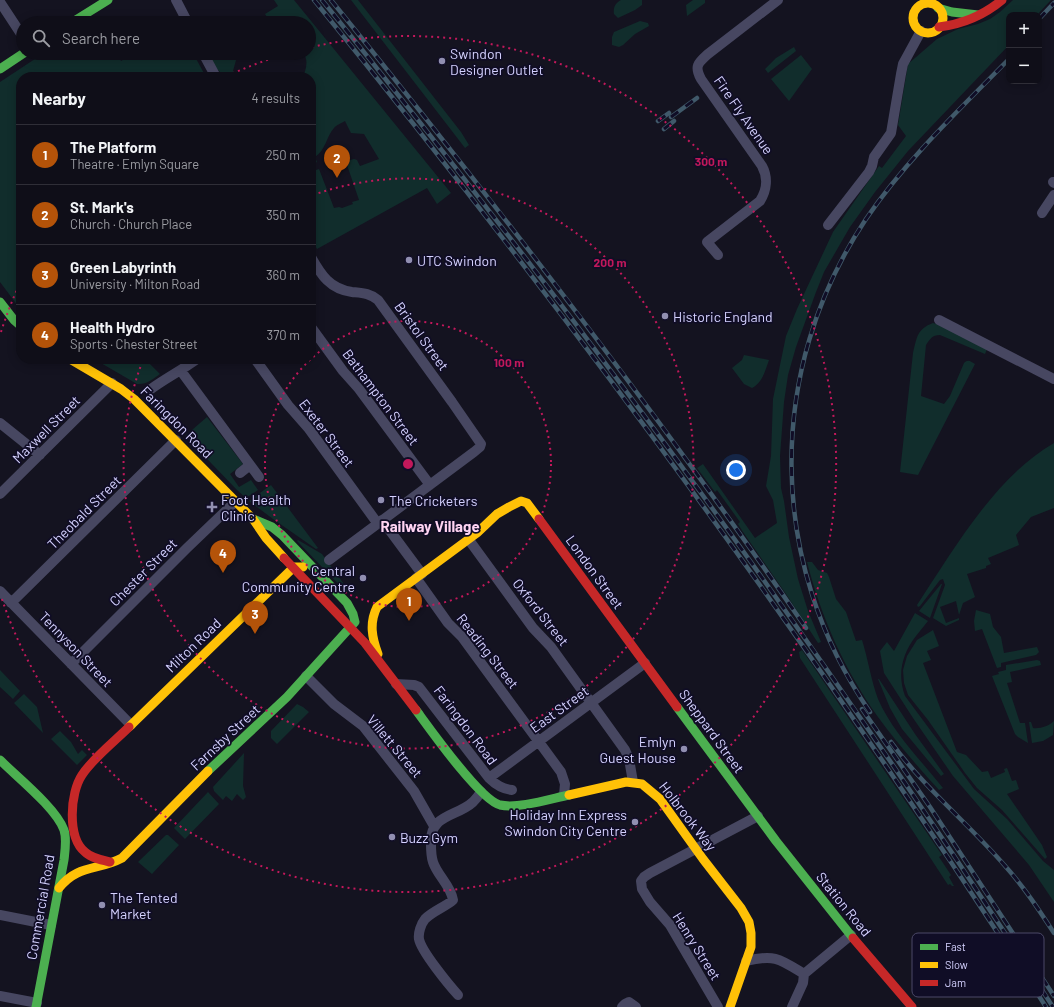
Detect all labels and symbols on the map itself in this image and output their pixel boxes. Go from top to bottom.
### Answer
place label: Swindon Designer Outlet [450,45,544,78]
marker: Swindon Designer Outlet [437,56,447,66]
street label: Fire Fly Avenue [711,73,777,157]
pin: 2 [324,145,350,178]
text: 300 m [695,154,727,168]
place label: UTC Swindon [417,252,497,269]
marker: UTC Swindon [404,255,414,265]
text: 200 m [594,255,626,269]
street label: Bristol Street [391,298,453,374]
place label: Historic England [673,308,773,325]
marker: Historic England [660,311,670,321]
street label: Bathampton Street [339,346,423,448]
text: 100 m [494,355,524,369]
street label: Faringdon Road [137,382,217,462]
street label: Maxwell Street [9,392,83,466]
street label: Exeter Street [296,396,358,470]
centre of rings [401,457,415,471]
your location [726,460,746,480]
street label: Theobald Street [44,472,124,552]
place label: Foot Health Clinic [221,491,291,524]
place label: The Cricketers [389,492,478,509]
marker: The Cricketers [376,495,386,505]
marker: Foot Health Clinic [206,501,218,513]
district label: Railway Village [380,517,480,535]
street label: London Street [563,532,627,612]
street label: Chester Street [106,535,180,609]
pin: 4 [210,540,236,573]
place label: Central Community Centre [242,562,355,595]
marker: Central Community Centre [358,573,368,583]
street label: Oxford Street [509,575,573,649]
pin: 1 [396,588,422,621]
pin: 3 [242,601,268,634]
street label: Tennyson Street [36,608,116,690]
street label: Reading Street [453,610,523,692]
street label: Milton Road [162,614,224,676]
street label: Faringdon Road [431,682,501,768]
street label: East Street [526,682,592,736]
street label: Sheppard Street [676,686,748,776]
street label: Farnsby Street [187,700,263,774]
street label: Villett Street [364,711,426,781]
place label: Emlyn Guest House [599,733,676,766]
marker: Emlyn Guest House [679,744,689,754]
street label: Holbrook Way [656,778,721,854]
place label: Holiday Inn Express Swindon City Centre [505,806,627,839]
marker: Holiday Inn Express Swindon City Centre [630,817,640,827]
place label: Buzz Gym [400,829,458,846]
marker: Buzz Gym [387,832,397,842]
street label: Commercial Road [22,853,58,961]
street label: Station Road [813,868,875,940]
place label: The Tented Market [110,889,178,922]
marker: The Tented Market [97,900,107,910]
street label: Henry Street [669,909,725,983]
legend [912,933,1044,997]
text: Fast [945,940,966,953]
text: Slow [945,958,968,971]
text: Jam [945,976,966,989]

